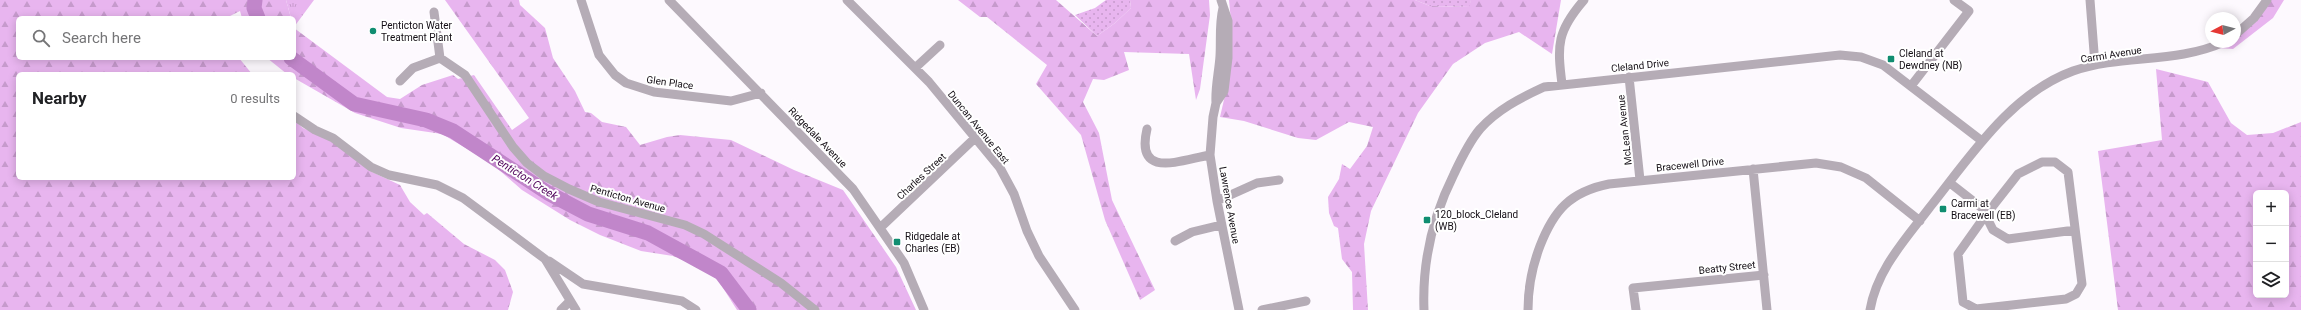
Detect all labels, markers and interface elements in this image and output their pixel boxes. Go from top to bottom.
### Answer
north arrow [2205,12,2241,48]
search box [16,16,296,60]
place label: Penticton Water Treatment Plant [381,20,453,43]
marker: Penticton Water Treatment Plant [368,26,378,36]
icon: search [30,27,52,49]
text: Search here [62,29,141,47]
street label: Carmi Avenue [2080,44,2142,65]
place label: Cleland at Dewdney (NB) [1899,48,1962,72]
marker: Cleland at Dewdney (NB) [1886,54,1896,64]
street label: Cleland Drive [1611,57,1670,74]
street label: Glen Place [646,74,694,91]
text: Nearby [32,88,87,108]
street label: Duncan Avenue East [946,88,1012,166]
text: 0 results [230,91,280,106]
street label: McLean Avenue [1615,94,1634,166]
street label: Ridgedale Avenue [786,105,849,170]
street label: Charles Street [895,151,948,202]
water label: Penticton Creek [489,152,561,203]
street label: Bracewell Drive [1656,155,1724,174]
street label: Lawrence Avenue [1217,166,1242,245]
street label: Penticton Avenue [589,182,667,214]
map controls [2253,190,2289,298]
button: + [2253,190,2289,226]
place label: Carmi at Bracewell (EB) [1951,198,2015,222]
marker: Carmi at Bracewell (EB) [1938,204,1948,214]
place label: 120_block_Cleland (WB) [1435,209,1518,233]
marker: 120_block_Cleland (WB) [1422,215,1432,225]
button: − [2253,226,2289,262]
place label: Ridgedale at Charles (EB) [905,231,960,255]
marker: Ridgedale at Charles (EB) [892,237,902,247]
street label: Beatty Street [1698,259,1756,276]
button: layers [2253,262,2289,298]

